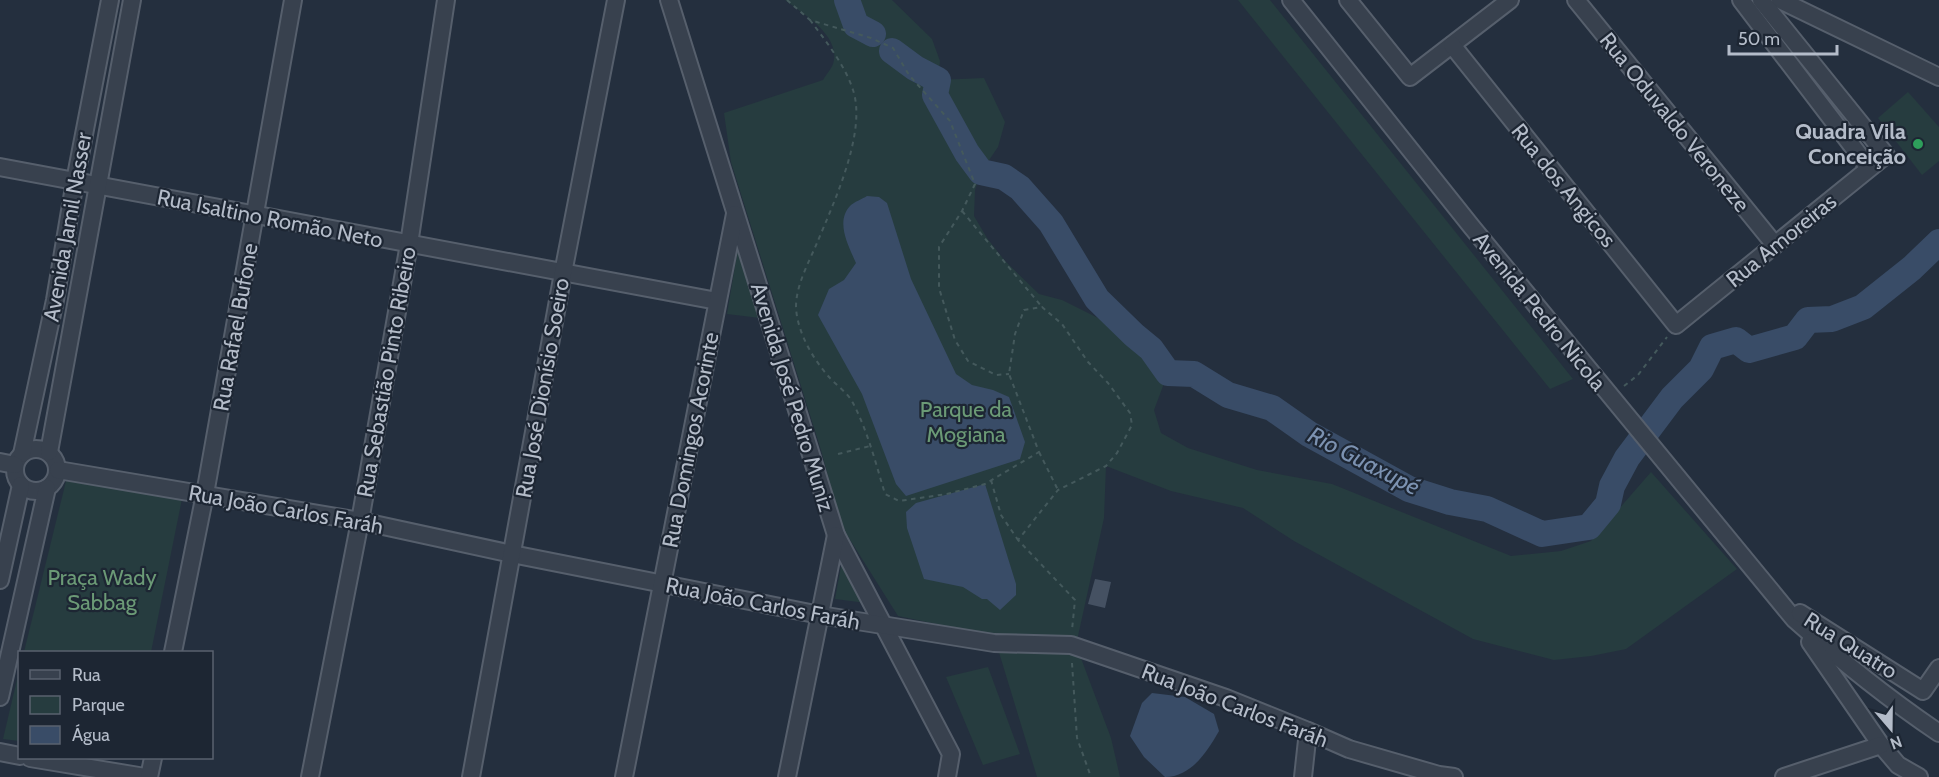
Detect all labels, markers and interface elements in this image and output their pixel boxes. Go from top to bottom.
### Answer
scale bar [1729,18,1837,56]
street label: Rua Oduvaldo Veroneze [1594,27,1755,218]
text: 50 m [1738,28,1780,50]
street label: Rua dos Angicos [1505,118,1622,253]
place label: Quadra Vila Conceição [1795,118,1906,170]
street label: Avenida Jamil Nasser [38,130,97,324]
marker: Quadra Vila Conceição [1911,137,1925,151]
street label: Rua Isaltino Romão Neto [155,183,385,254]
street label: Rua Amoreiras [1721,188,1842,293]
street label: Avenida Pedro Nicola [1467,226,1612,396]
street label: Rua Rafael Bufone [207,241,264,413]
street label: Rua Sebastião Pinto Ribeiro [351,245,422,500]
street label: Rua José Dionísio Soeiro [510,276,575,500]
street label: Avenida José Pedro Muniz [745,279,840,515]
street label: Rua Domingos Acorinte [656,330,725,550]
park label: Parque da Mogiana [920,396,1013,448]
water label: Rio Guaxupé [1304,420,1425,501]
street label: Rua João Carlos Faráh [186,479,385,540]
park label: Praça Wady Sabbag [47,564,157,616]
street label: Rua João Carlos Faráh [663,571,862,636]
street label: Rua Quatro [1799,606,1902,685]
legend [18,651,213,759]
street label: Rua João Carlos Faráh [1138,657,1332,753]
text: Rua [72,664,101,686]
text: Parque [72,694,125,716]
north arrow [1861,699,1921,759]
text: Água [72,724,110,746]
text: N [1887,732,1905,753]

